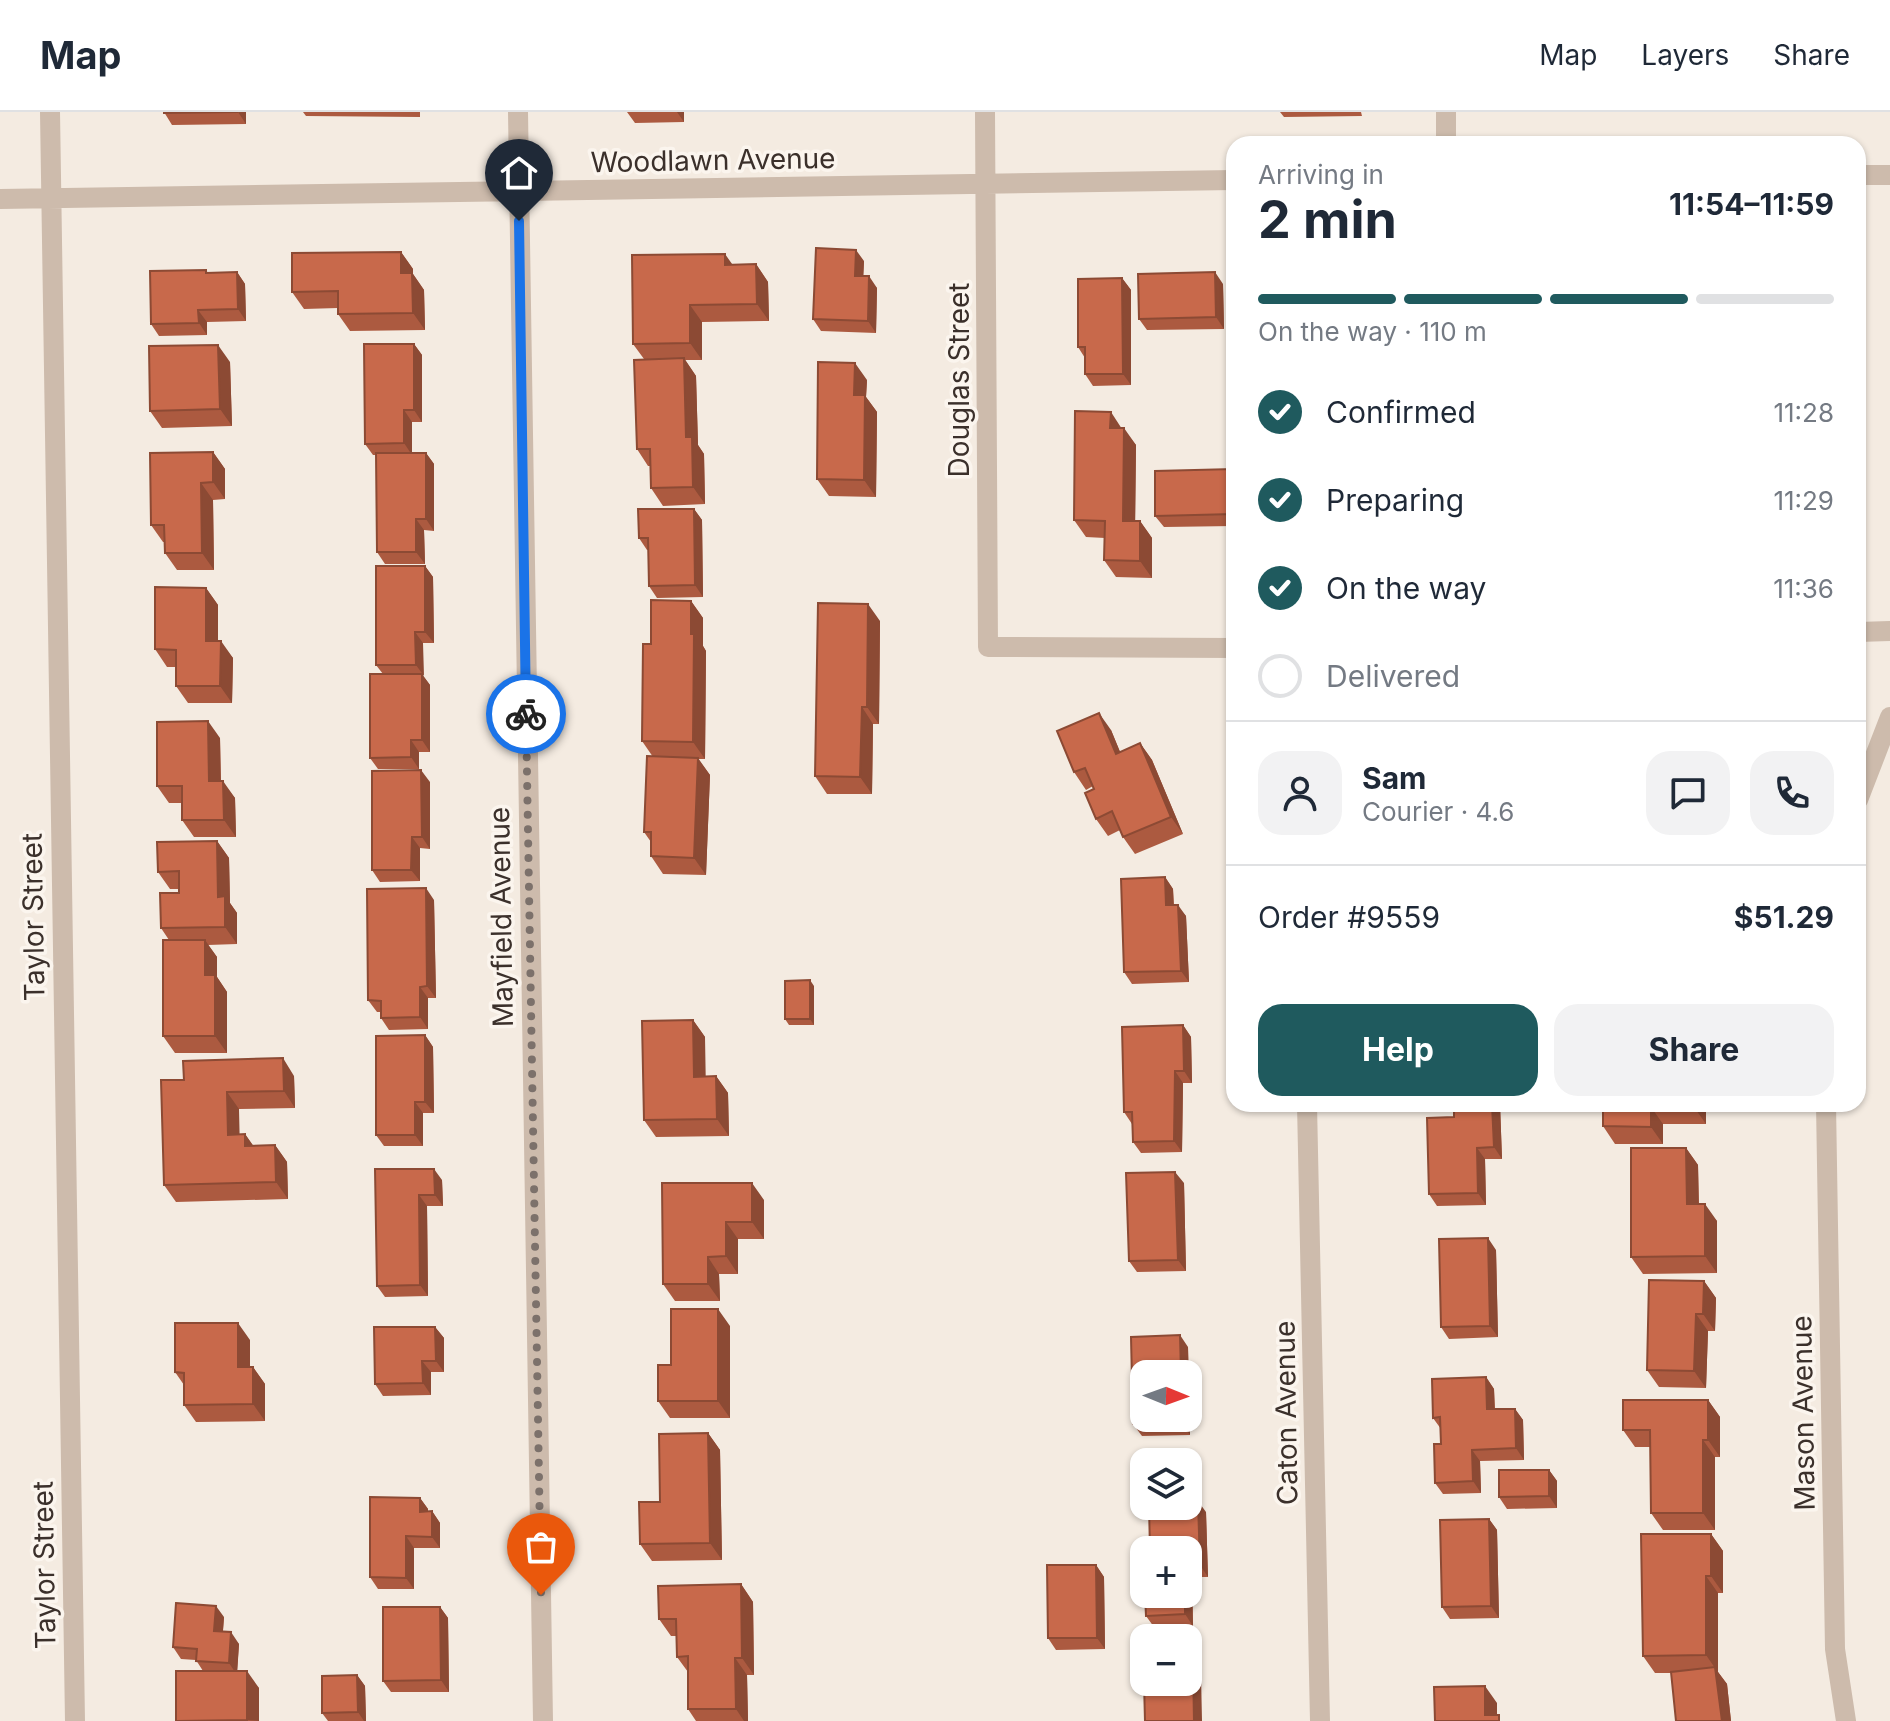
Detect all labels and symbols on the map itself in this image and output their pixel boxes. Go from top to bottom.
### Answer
pin [485,139,553,221]
street label: Woodlawn Avenue [590,141,836,179]
street label: Douglas Street [942,283,976,477]
courier [486,674,566,754]
street label: Mayfield Avenue [482,807,520,1027]
street label: Taylor Street [15,833,51,1001]
street label: Mason Avenue [1784,1315,1822,1511]
street label: Caton Avenue [1267,1320,1305,1506]
north arrow [1130,1360,1202,1432]
street label: Taylor Street [26,1481,62,1649]
pin [507,1513,575,1595]

